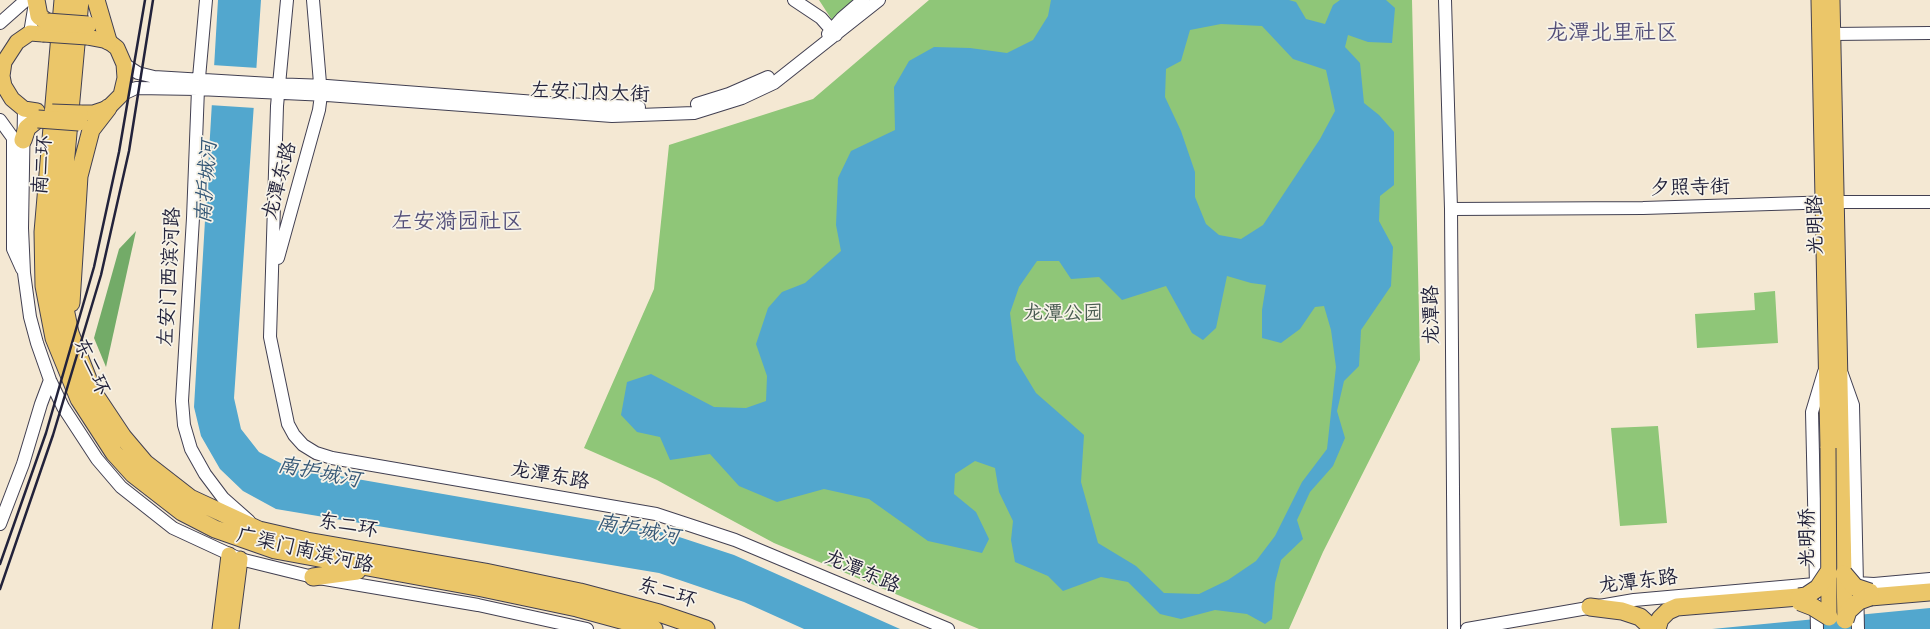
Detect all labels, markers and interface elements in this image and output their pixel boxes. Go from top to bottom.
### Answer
district label: 龙潭北里社区 [1546,20,1678,46]
street label: 左安门内大街 [530,79,650,107]
street label: 南二环 [28,134,58,196]
water label: 南护城河 [192,139,222,225]
street label: 龙潭东路 [258,139,302,223]
street label: 夕照寺街 [1650,175,1730,201]
street label: 光明路 [1803,195,1829,255]
street label: 左安门西滨河路 [154,206,186,348]
district label: 左安漪园社区 [391,209,523,235]
street label: 龙潭路 [1419,285,1445,345]
park label: 龙潭公园 [1023,302,1103,326]
street label: 东二环 [68,335,114,399]
water label: 南护城河 [275,453,363,493]
street label: 龙潭东路 [509,457,591,495]
street label: 光明桥 [1796,508,1820,568]
street label: 东二环 [316,509,380,543]
water label: 南护城河 [594,510,682,550]
street label: 广渠门南滨河路 [234,524,376,578]
street label: 龙潭东路 [820,545,904,599]
street label: 龙潭东路 [1597,565,1679,599]
street label: 东二环 [635,573,699,613]

